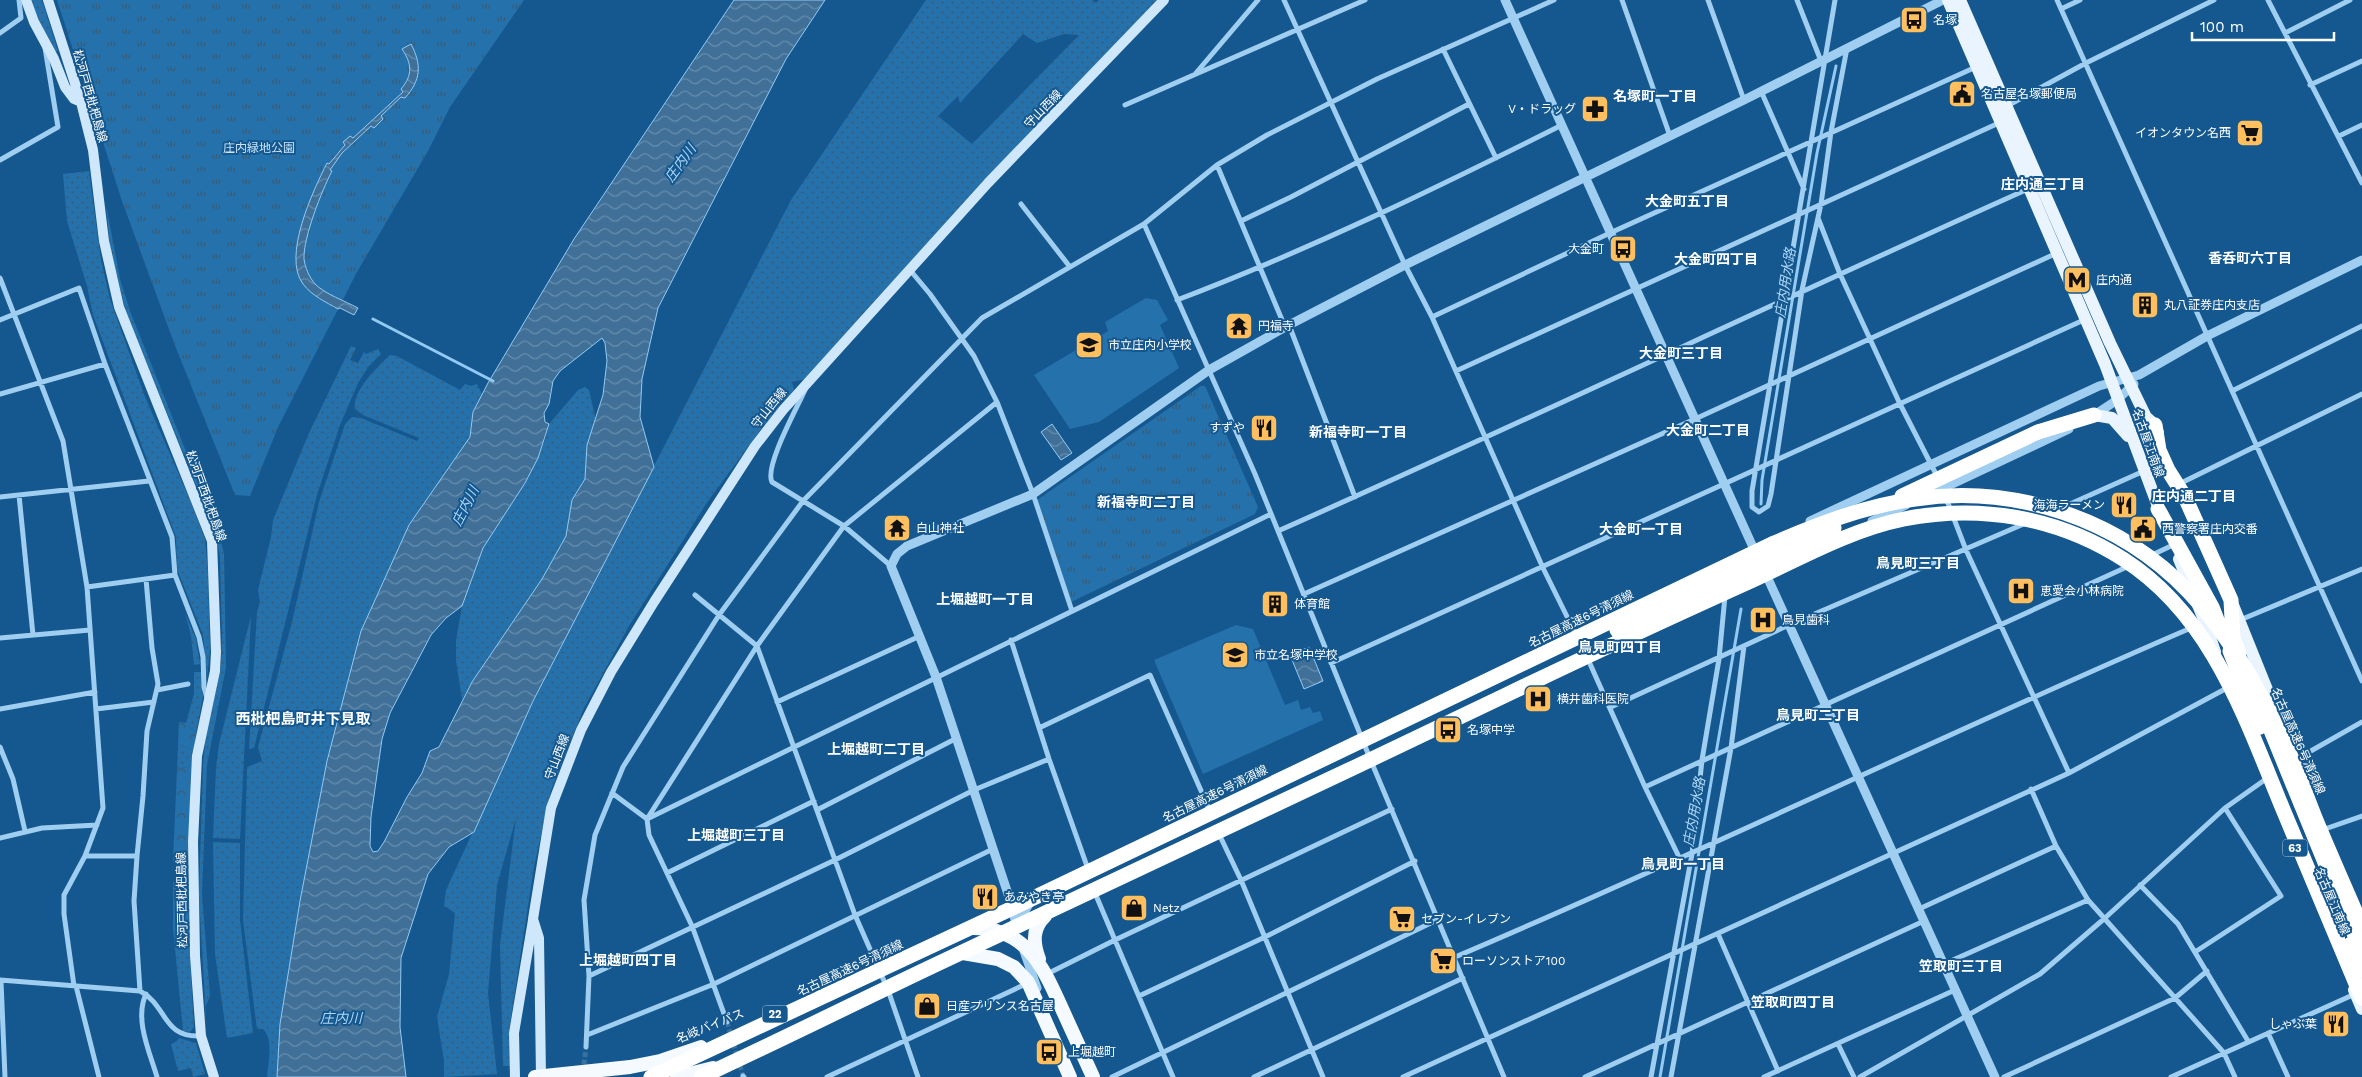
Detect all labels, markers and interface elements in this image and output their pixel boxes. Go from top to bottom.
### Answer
bus stop icon: 名塚 [1899,5,1929,35]
scale bar [2192,10,2334,42]
place label: 名塚 [1933,13,1957,27]
text: 100 m [2200,18,2244,36]
street label: 松河戸西枇杷島線 [70,48,110,144]
public building icon: 名古屋名塚郵便局 [1947,79,1977,109]
street label: 守山西線 [1021,87,1065,131]
place label: 名古屋名塚郵便局 [1981,87,2077,101]
district label: 名塚町一丁目 [1613,88,1697,104]
pharmacy icon: V・ドラッグ [1580,94,1610,124]
place label: V・ドラッグ [1508,102,1576,116]
supermarket icon: イオンタウン名西 [2235,118,2265,148]
place label: イオンタウン名西 [2135,126,2231,140]
water label: 庄内川 [661,140,700,185]
park label: 庄内緑地公園 [223,141,295,155]
district label: 庄内通三丁目 [2001,176,2085,192]
district label: 大金町五丁目 [1645,193,1729,209]
bus stop icon: 大金町 [1608,234,1638,264]
place label: 大金町 [1568,242,1604,256]
water label: 庄内用水路 [1772,246,1799,319]
district label: 香呑町六丁目 [2208,250,2292,266]
district label: 大金町四丁目 [1674,251,1758,267]
metro station icon: 庄内通 [2062,265,2092,295]
place label: 庄内通 [2096,273,2132,287]
building icon: 丸八証券庄内支店 [2130,290,2160,320]
place label: 丸八証券庄内支店 [2164,298,2260,312]
temple icon: 円福寺 [1224,311,1254,341]
place label: 円福寺 [1258,319,1294,333]
school or university icon: 市立庄内小学校 [1074,330,1104,360]
place label: 市立庄内小学校 [1108,338,1192,352]
district label: 大金町三丁目 [1639,345,1723,361]
street label: 守山西線 [748,385,790,431]
street label: 名古屋江南線 [2129,407,2167,479]
restaurant icon: すずや [1249,413,1279,443]
place label: すずや [1209,421,1245,435]
district label: 大金町二丁目 [1666,422,1750,438]
district label: 新福寺町一丁目 [1309,424,1407,440]
street label: 松河戸西枇杷島線 [183,448,229,544]
water label: 庄内川 [448,482,483,528]
district label: 庄内通二丁目 [2152,488,2236,504]
restaurant icon: 海海ラーメン [2109,490,2139,520]
district label: 新福寺町二丁目 [1097,494,1195,510]
place label: 海海ラーメン [2033,498,2105,512]
temple icon: 白山神社 [882,513,912,543]
public building icon: 西警察署庄内交番 [2128,514,2158,544]
place label: 白山神社 [916,521,964,535]
district label: 大金町一丁目 [1599,521,1683,537]
place label: 西警察署庄内交番 [2162,522,2258,536]
district label: 鳥見町三丁目 [1876,555,1960,571]
hospital icon: 恵愛会小林病院 [2006,576,2036,606]
place label: 恵愛会小林病院 [2040,584,2124,598]
street label: 名古屋高速6号清須線 [1526,587,1636,651]
building icon: 体育館 [1260,589,1290,619]
district label: 上堀越町一丁目 [936,591,1034,607]
place label: 体育館 [1294,597,1330,611]
hospital icon: 鳥見歯科 [1748,605,1778,635]
place label: 鳥見歯科 [1782,613,1830,627]
district label: 鳥見町四丁目 [1578,639,1662,655]
school or university icon: 市立名塚中学校 [1220,640,1250,670]
place label: 市立名塚中学校 [1254,648,1338,662]
hospital icon: 横井歯科医院 [1523,684,1553,714]
street label: 名古屋高速6号清須線 [2268,685,2328,797]
place label: 横井歯科医院 [1557,692,1629,706]
district label: 鳥見町二丁目 [1776,707,1860,723]
district label: 西枇杷島町井下見取 [235,710,371,728]
bus stop icon: 名塚中学 [1433,715,1463,745]
place label: 名塚中学 [1467,723,1515,737]
street label: 守山西線 [542,732,572,782]
district label: 上堀越町二丁目 [827,741,925,757]
street label: 名古屋高速6号清須線 [1160,762,1270,826]
water label: 庄内用水路 [1680,775,1708,848]
district label: 上堀越町三丁目 [687,827,785,843]
road number: 63 [2282,840,2308,856]
street label: 松河戸西枇杷島線 [174,852,190,948]
district label: 鳥見町一丁目 [1641,856,1725,872]
street label: 名古屋江南線 [2311,865,2353,937]
restaurant icon: あみやき亭 [970,882,1000,912]
place label: あみやき亭 [1004,890,1064,904]
shop icon: Netz [1119,893,1149,923]
place label: Netz [1153,901,1180,915]
supermarket icon: セブン-イレブン [1387,904,1417,934]
place label: セブン-イレブン [1421,912,1511,926]
street label: 名古屋高速6号清須線 [795,937,905,999]
supermarket icon: ローソンストア100 [1428,946,1458,976]
district label: 上堀越町四丁目 [579,952,677,968]
place label: ローソンストア100 [1462,954,1565,968]
district label: 笠取町三丁目 [1919,958,2003,974]
shop icon: 日産プリンス名古屋 [912,991,942,1021]
district label: 笠取町四丁目 [1751,994,1835,1010]
place label: 日産プリンス名古屋 [946,999,1054,1013]
street label: 名岐バイパス [674,1006,746,1046]
road number: 22 [762,1006,788,1022]
restaurant icon: しゃぶ葉 [2321,1009,2351,1039]
water label: 庄内川 [320,1010,364,1026]
place label: しゃぶ葉 [2269,1017,2317,1031]
bus stop icon: 上堀越町 [1034,1037,1064,1067]
place label: 上堀越町 [1068,1045,1116,1059]

